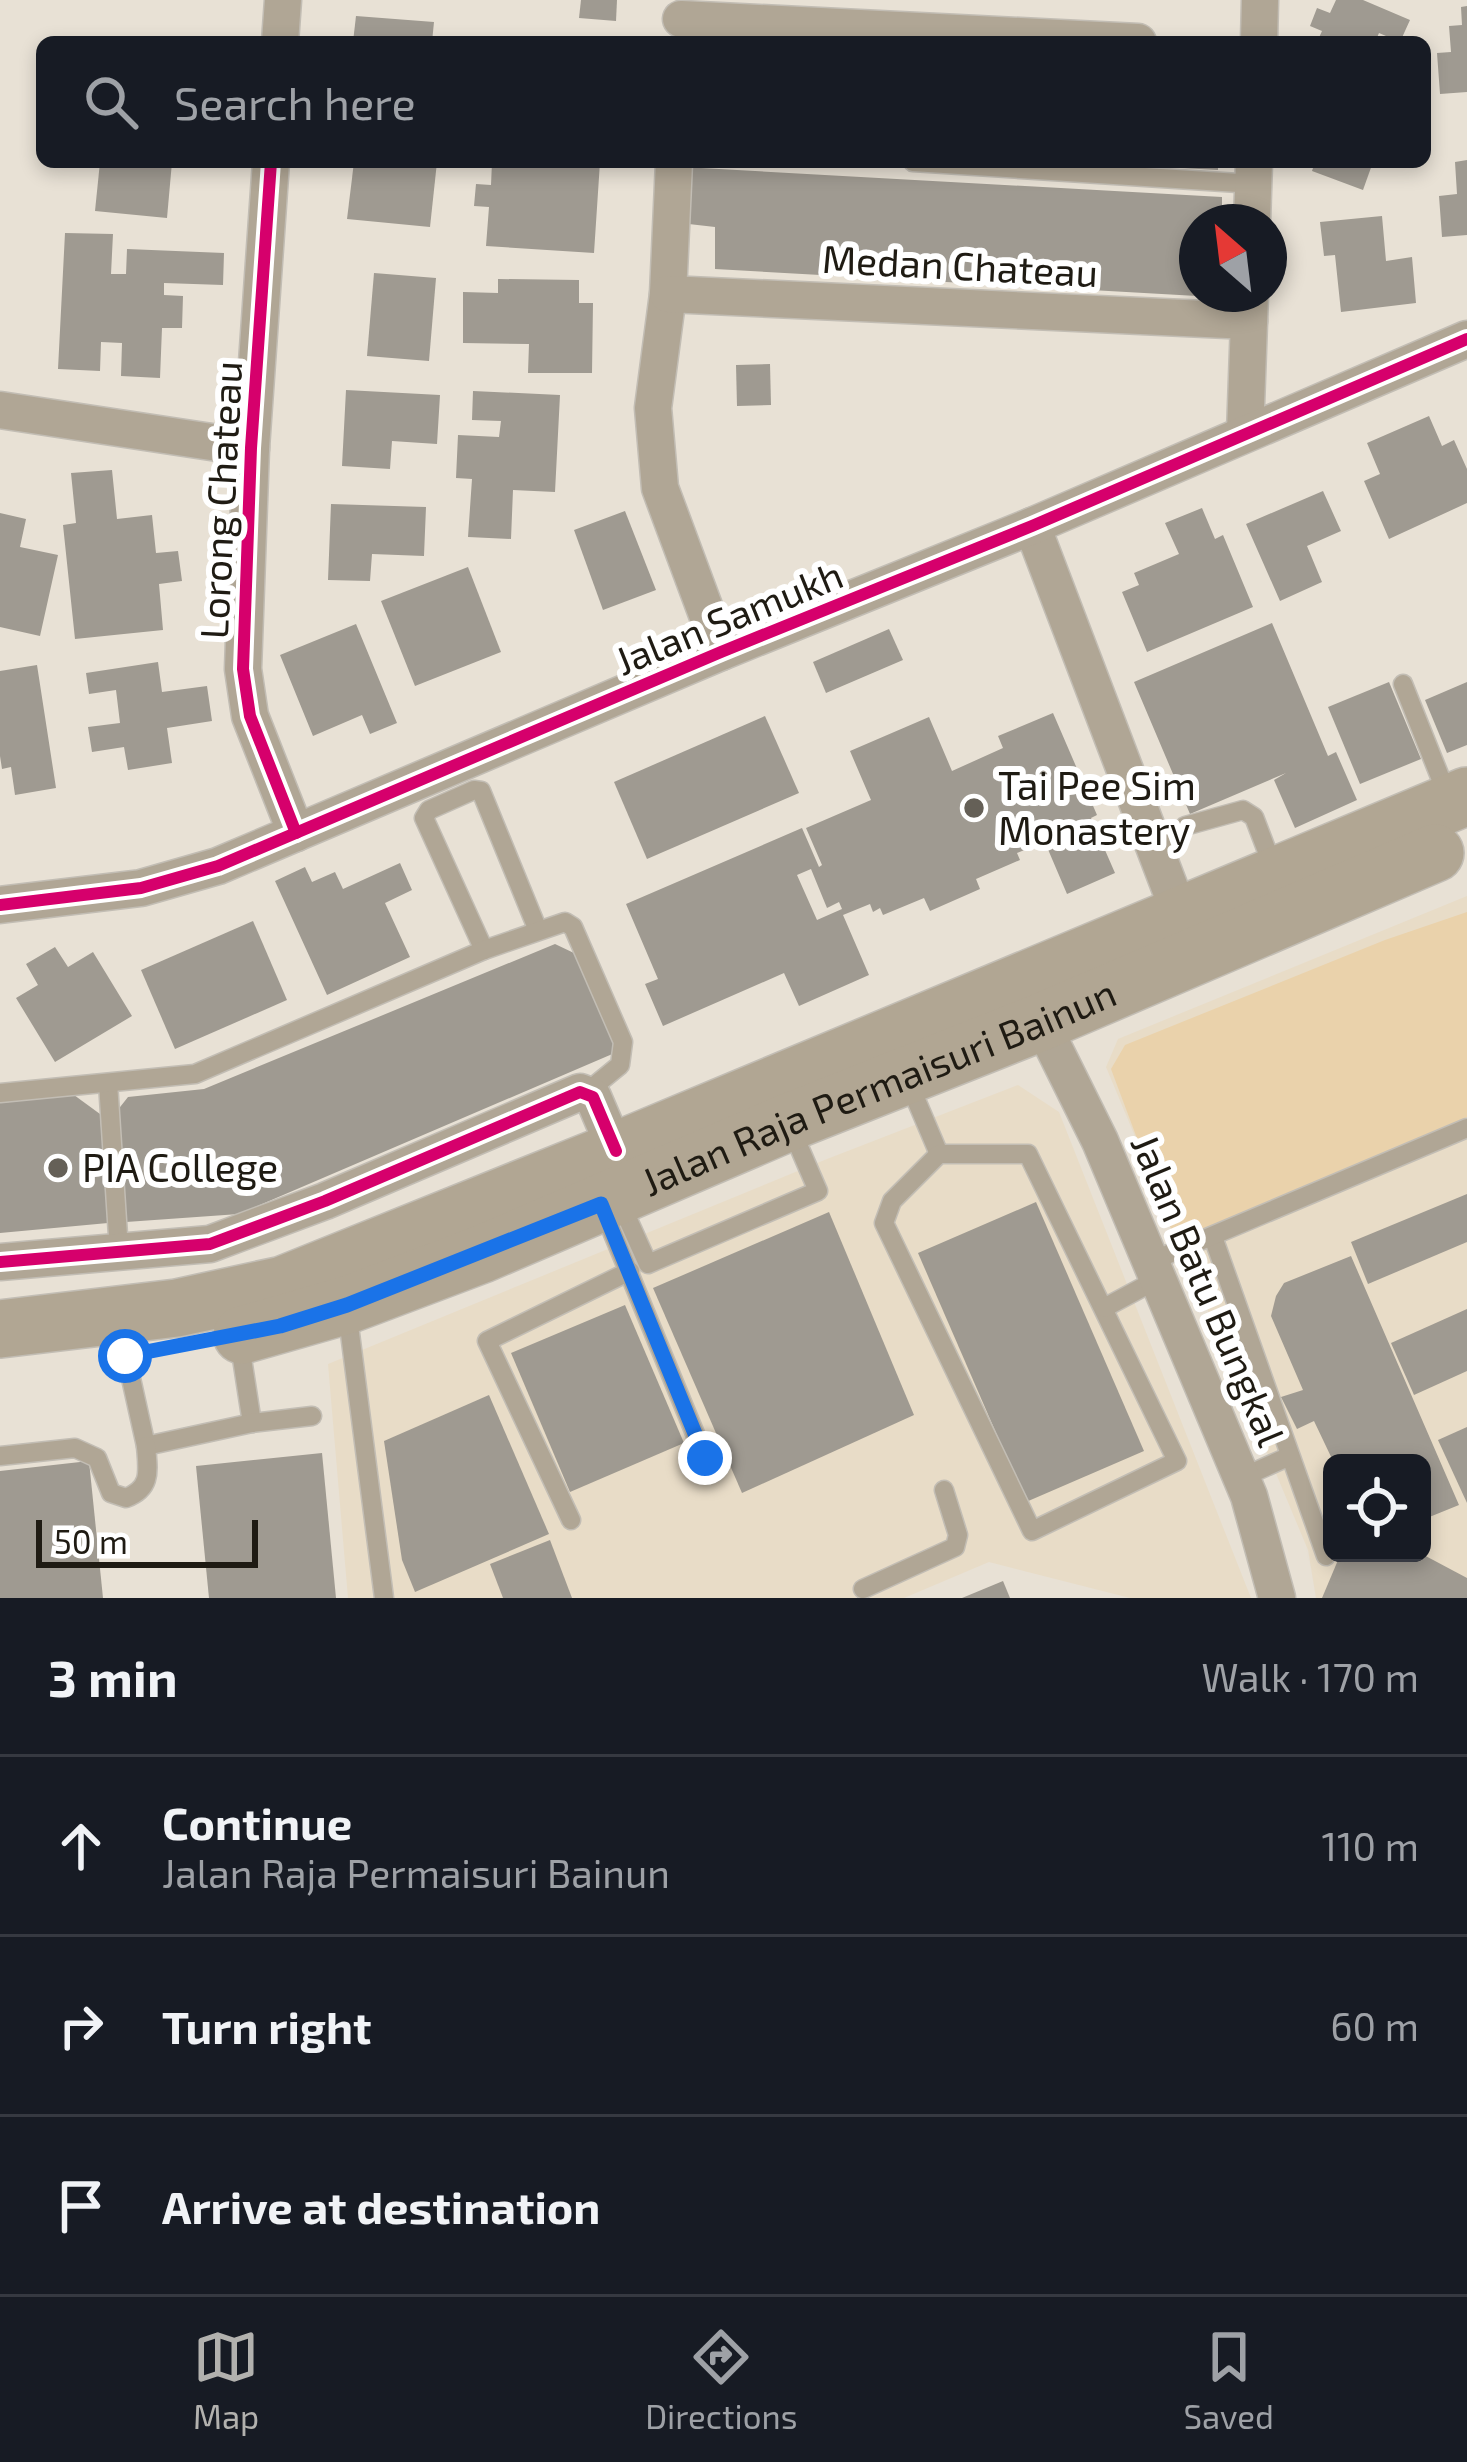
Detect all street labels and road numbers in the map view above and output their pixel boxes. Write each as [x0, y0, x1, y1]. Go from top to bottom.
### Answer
street label: Medan Chateau [821, 234, 1099, 295]
street label: Lorong Chateau [189, 360, 250, 640]
street label: Jalan Samukh [608, 550, 849, 684]
street label: Jalan Raja Permaisuri Bainun [634, 968, 1123, 1205]
street label: Jalan Batu Bungkal [1122, 1126, 1296, 1453]

